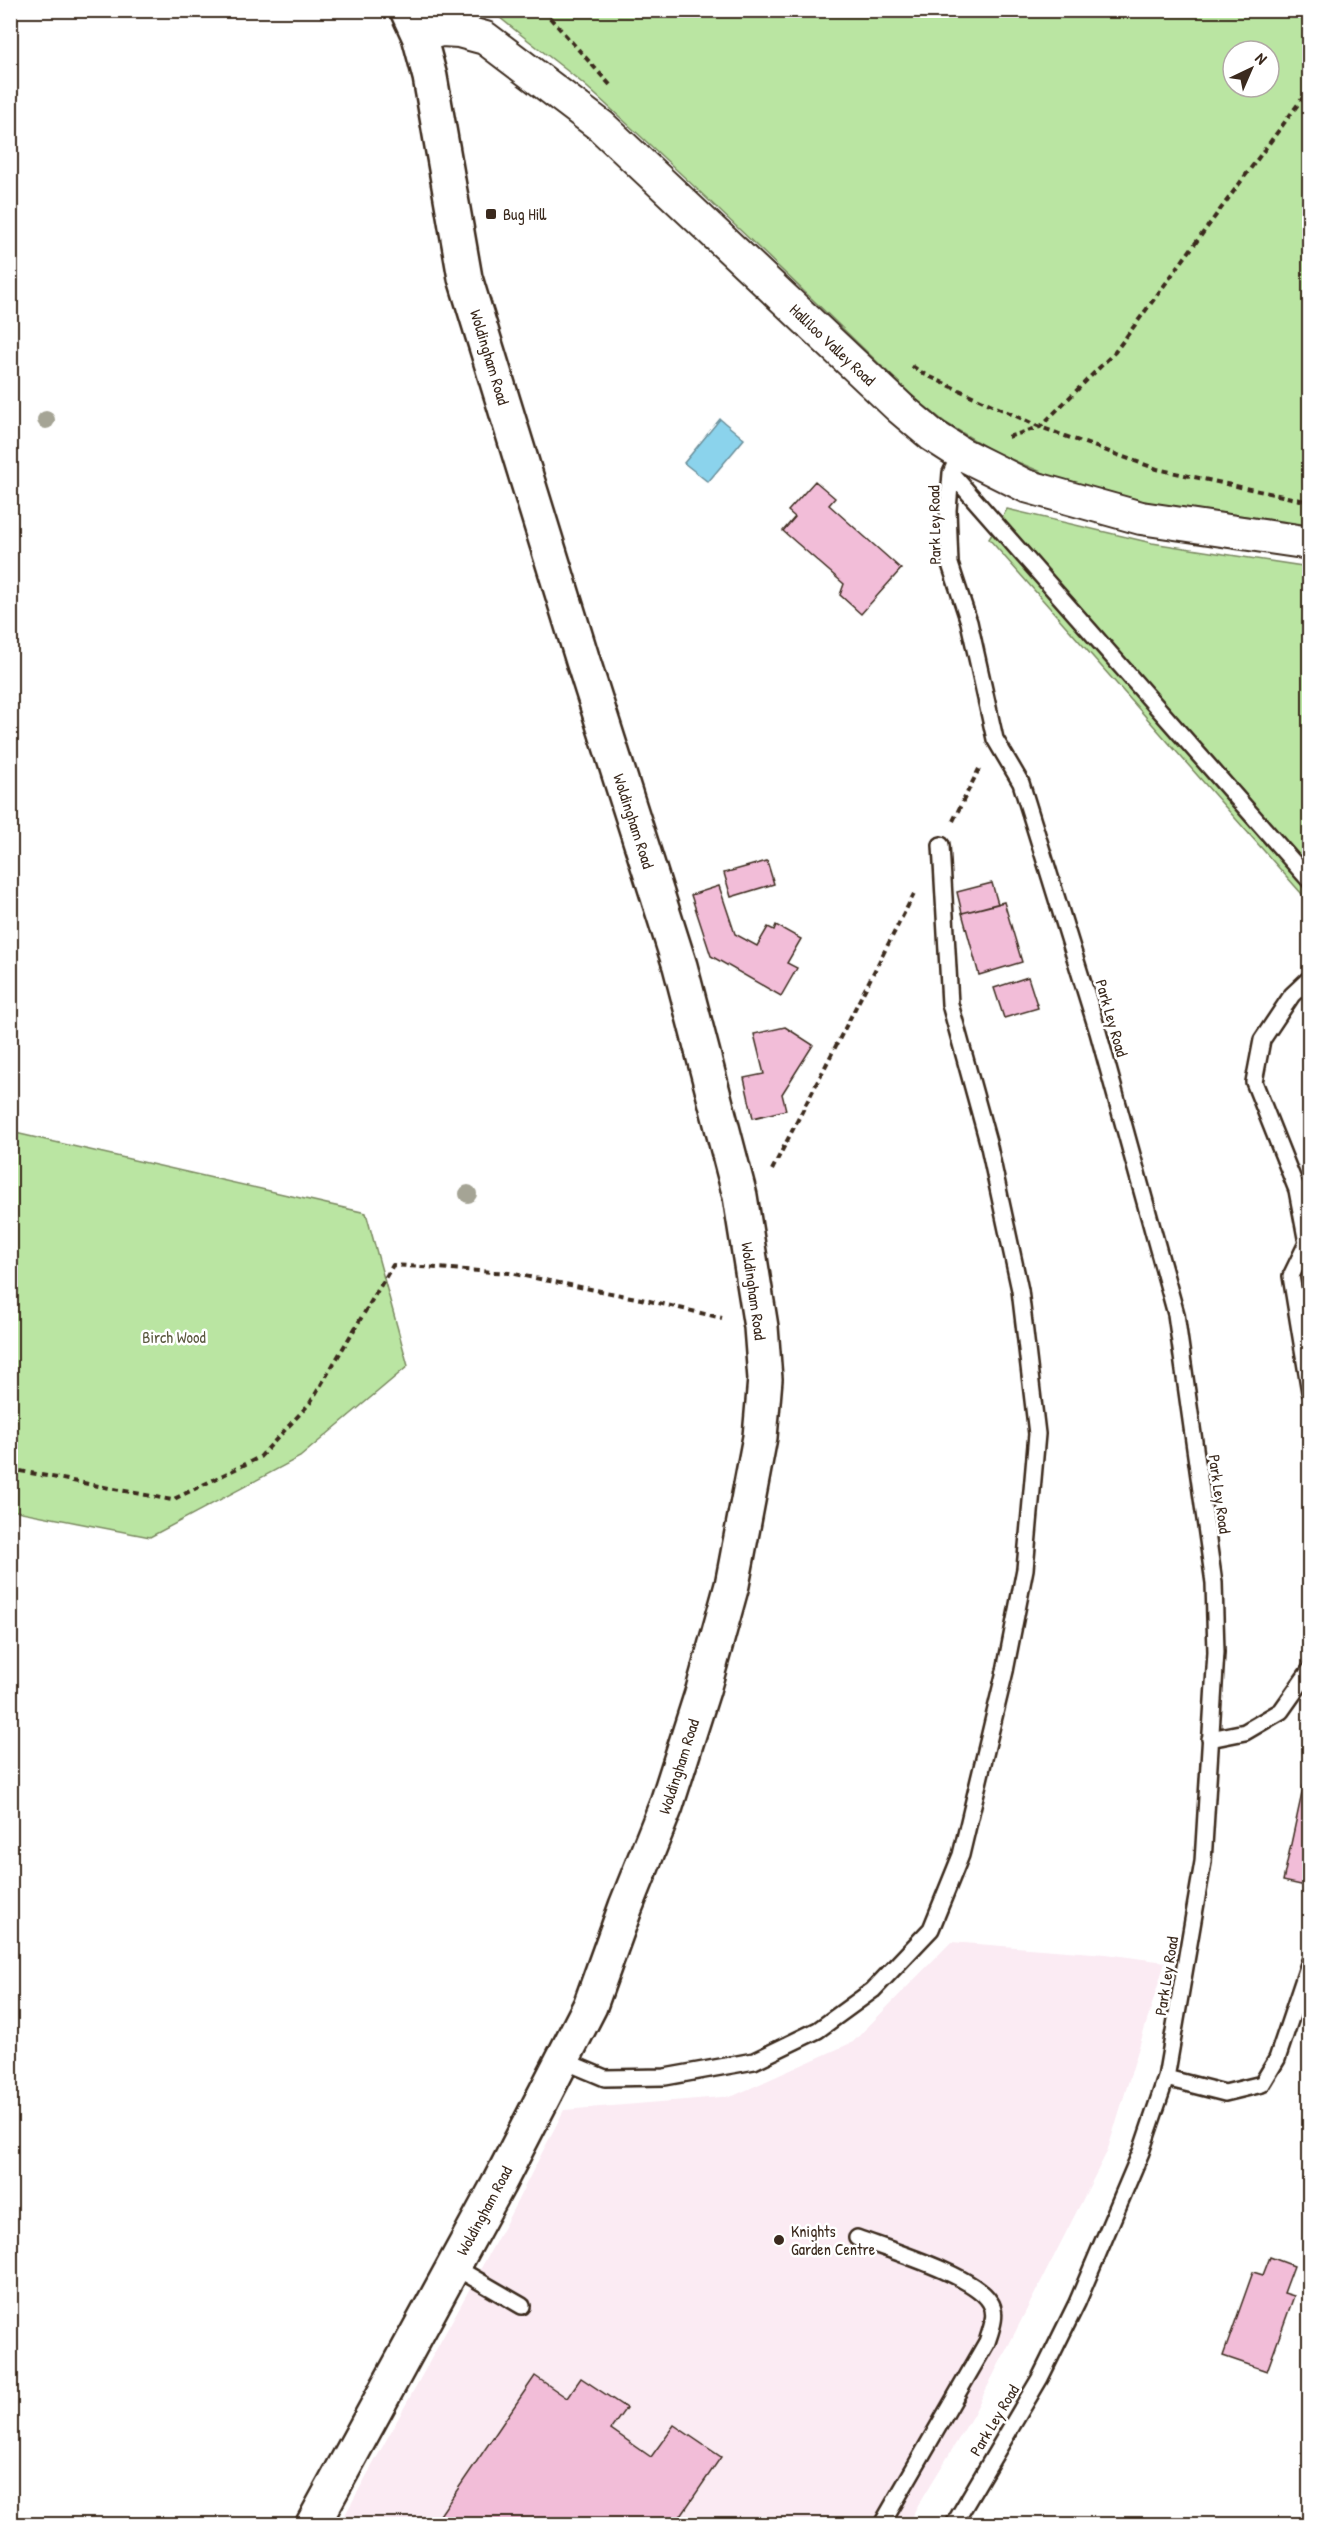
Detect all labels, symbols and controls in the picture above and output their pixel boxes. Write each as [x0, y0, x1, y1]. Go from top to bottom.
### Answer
north arrow [1221, 39, 1281, 99]
text: N [1251, 47, 1272, 69]
place label: Bug Hill [503, 203, 546, 225]
marker: Bug Hill [484, 207, 498, 221]
street label: Halliloo Valley Road [785, 299, 881, 391]
street label: Woldingham Road [465, 307, 515, 407]
street label: Park Ley Road [922, 485, 946, 565]
street label: Woldingham Road [608, 771, 660, 871]
street label: Park Ley Road [1090, 977, 1134, 1059]
street label: Woldingham Road [736, 1241, 772, 1341]
park label: Birch Wood [142, 1326, 206, 1348]
street label: Park Ley Road [1204, 1453, 1236, 1535]
street label: Woldingham Road [653, 1716, 704, 1817]
street label: Park Ley Road [1149, 1935, 1183, 2017]
street label: Woldingham Road [451, 2162, 517, 2259]
place label: Knights Garden Centre [791, 2220, 876, 2260]
marker: Knights Garden Centre [772, 2233, 786, 2247]
street label: Park Ley Road [964, 2380, 1024, 2460]

